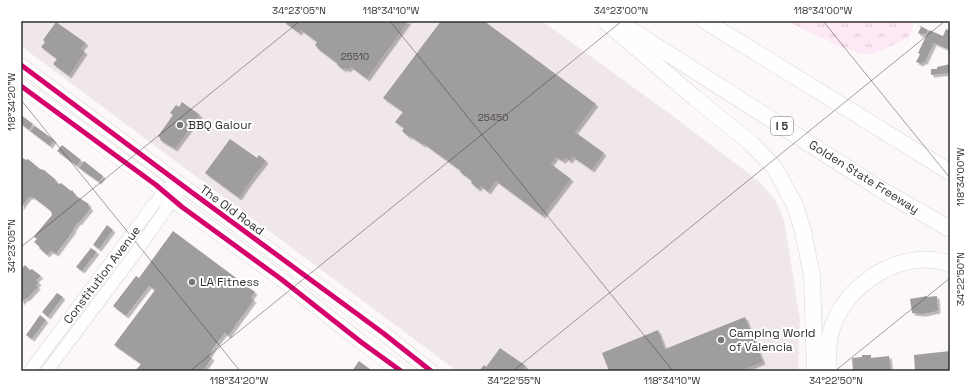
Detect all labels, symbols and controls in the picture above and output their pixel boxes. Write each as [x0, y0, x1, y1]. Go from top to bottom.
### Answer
text: 34°23'05"N [272, 4, 326, 17]
text: 118°34'10"W [363, 4, 419, 17]
text: 34°23'00"N [594, 4, 648, 17]
text: 118°34'00"W [794, 4, 853, 17]
house number: 25510 [341, 50, 369, 63]
text: 118°34'20"W [5, 73, 18, 131]
house number: 25450 [478, 111, 508, 124]
place label: BBQ Galour [188, 117, 252, 133]
road number: I 5 [771, 117, 793, 135]
marker: BBQ Galour [175, 120, 185, 130]
street label: Golden State Freeway [806, 137, 922, 217]
text: 118°34'00"W [954, 147, 967, 206]
street label: The Old Road [197, 181, 267, 239]
text: 34°23'05"N [5, 219, 18, 273]
street label: Constitution Avenue [60, 223, 144, 327]
text: 34°22'50"N [954, 252, 967, 306]
place label: LA Fitness [200, 274, 259, 290]
marker: LA Fitness [187, 277, 197, 287]
place label: Camping World of Valencia [729, 325, 816, 355]
marker: Camping World of Valencia [716, 335, 726, 345]
text: 118°34'20"W [210, 374, 268, 387]
text: 34°22'55"N [487, 374, 541, 387]
text: 118°34'10"W [644, 374, 700, 387]
text: 34°22'50"N [809, 374, 863, 387]

